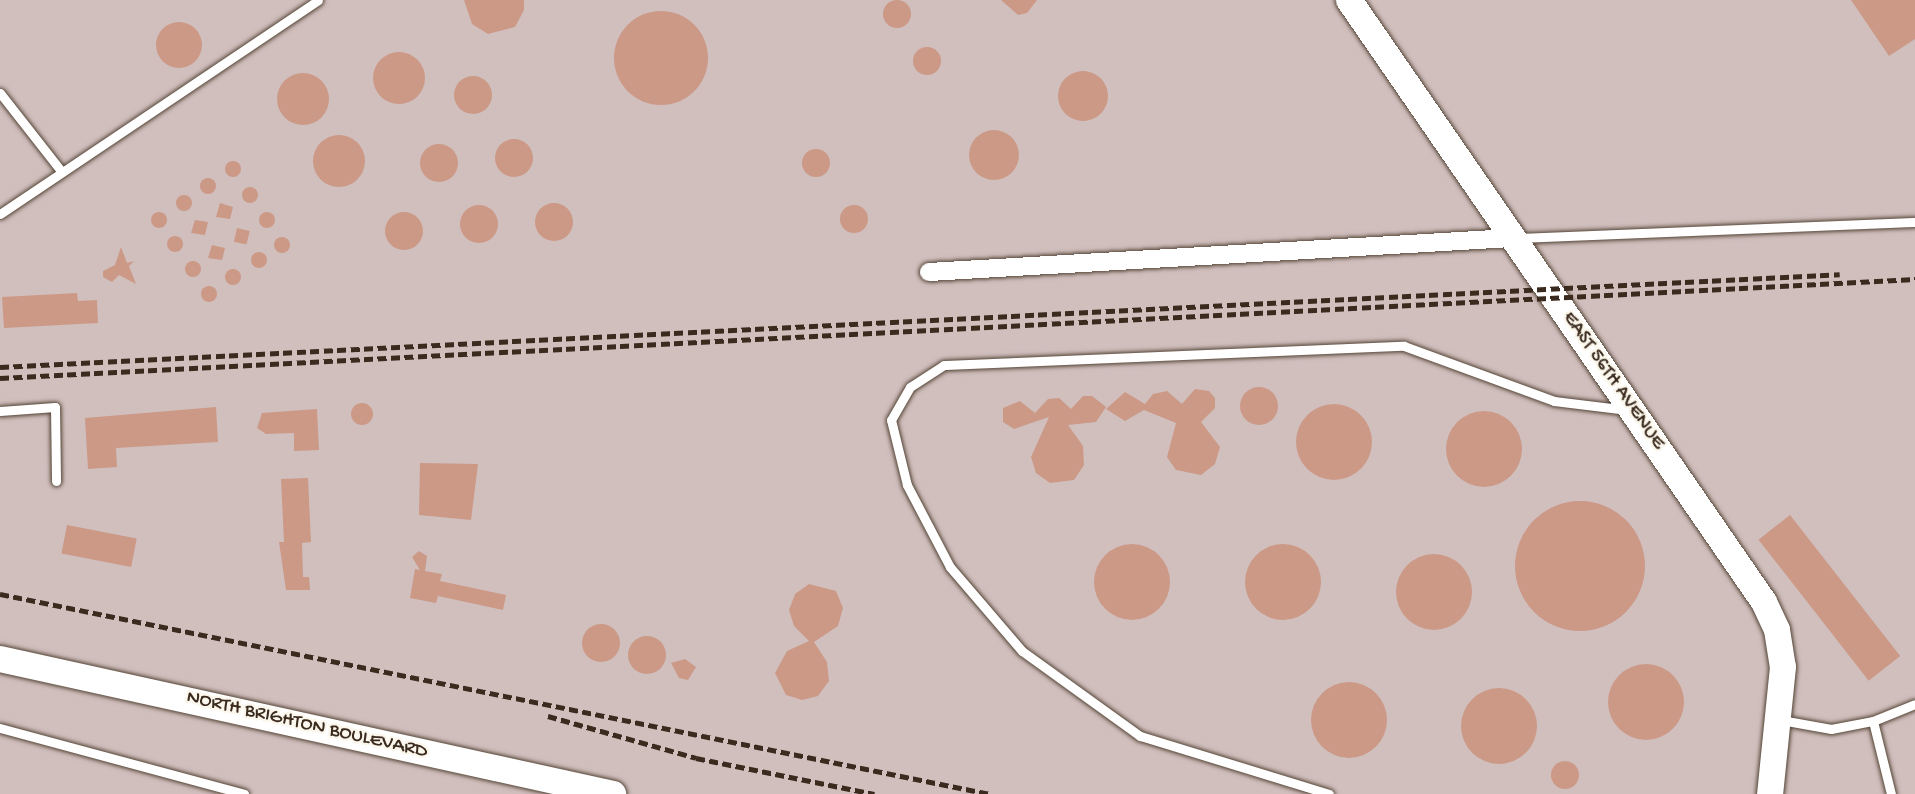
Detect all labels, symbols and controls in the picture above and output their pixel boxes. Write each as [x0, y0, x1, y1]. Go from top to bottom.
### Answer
street label: EAST 56TH AVENUE [1556, 307, 1670, 455]
street label: NORTH BRIGHTON BOULEVARD [184, 686, 430, 764]

